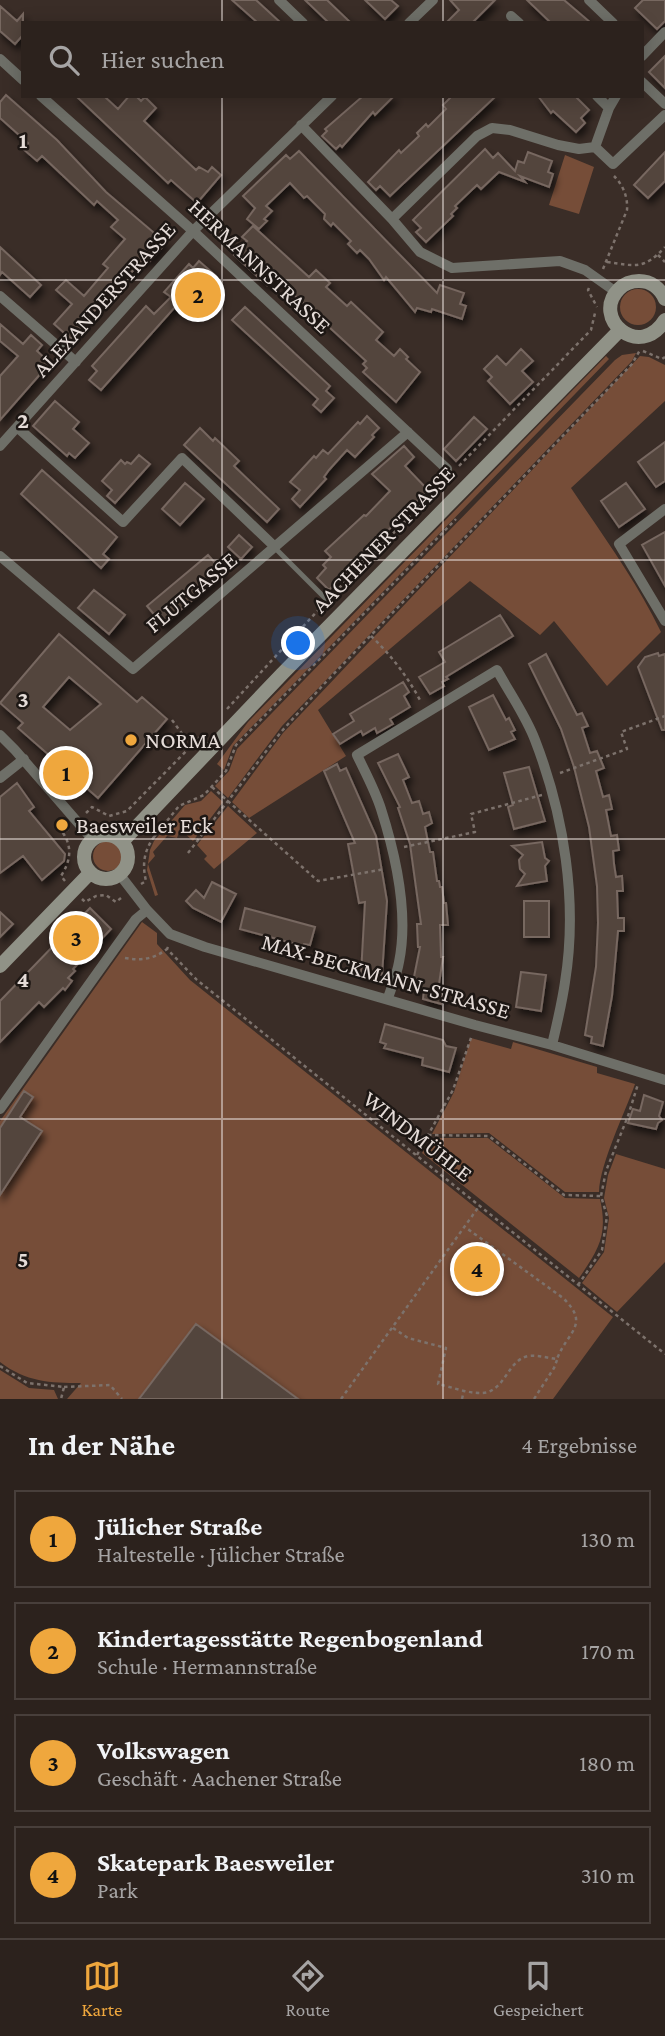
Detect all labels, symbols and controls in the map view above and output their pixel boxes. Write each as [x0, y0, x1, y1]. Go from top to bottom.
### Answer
search box [21, 21, 644, 98]
icon: search [45, 41, 83, 79]
text: Hier suchen [101, 45, 224, 74]
text: 1 [19, 127, 28, 153]
street label: HERMANNSTRASSE [183, 193, 337, 339]
street label: ALEXANDERSTRASSE [27, 216, 181, 382]
pin: 2 [175, 269, 221, 321]
text: 2 [17, 407, 29, 433]
street label: AACHENER STRASSE [306, 460, 460, 618]
street label: FLUTGASSE [140, 546, 242, 638]
your location [281, 626, 315, 660]
text: 3 [17, 686, 29, 712]
place label: NORMA [145, 727, 221, 753]
marker: NORMA [123, 732, 139, 748]
pin: 1 [43, 747, 89, 799]
place label: Baesweiler Eck [76, 812, 213, 838]
marker: Baesweiler Eck [54, 817, 70, 833]
pin: 3 [53, 912, 99, 964]
street label: MAX-BECKMANN-STRASSE [259, 928, 513, 1024]
text: 4 [17, 966, 29, 992]
street label: WINDMÜHLE [358, 1085, 478, 1187]
pin: 4 [454, 1243, 500, 1295]
text: 5 [17, 1246, 29, 1272]
text: In der Nähe [28, 1428, 175, 1461]
text: 4 Ergebnisse [521, 1432, 637, 1458]
text: Jülicher Straße [97, 1512, 262, 1541]
text: 1 [49, 1526, 57, 1552]
text: 130 m [581, 1526, 635, 1552]
text: Haltestelle · Jülicher Straße [97, 1541, 345, 1567]
text: Kindertagesstätte Regenbogenland [97, 1624, 483, 1653]
text: 2 [47, 1638, 59, 1664]
text: 170 m [581, 1638, 635, 1664]
text: Schule · Hermannstraße [97, 1653, 317, 1679]
text: Volkswagen [97, 1736, 230, 1765]
text: 3 [47, 1750, 59, 1776]
text: 180 m [579, 1750, 635, 1776]
text: Geschäft · Aachener Straße [97, 1765, 342, 1791]
text: Skatepark Baesweiler [97, 1848, 334, 1877]
text: 4 [47, 1862, 59, 1888]
text: 310 m [581, 1862, 635, 1888]
text: Park [97, 1877, 138, 1903]
tab: Karte [82, 1957, 122, 2020]
tab: Route [285, 1957, 330, 2020]
tab: Gespeichert [493, 1957, 583, 2020]

